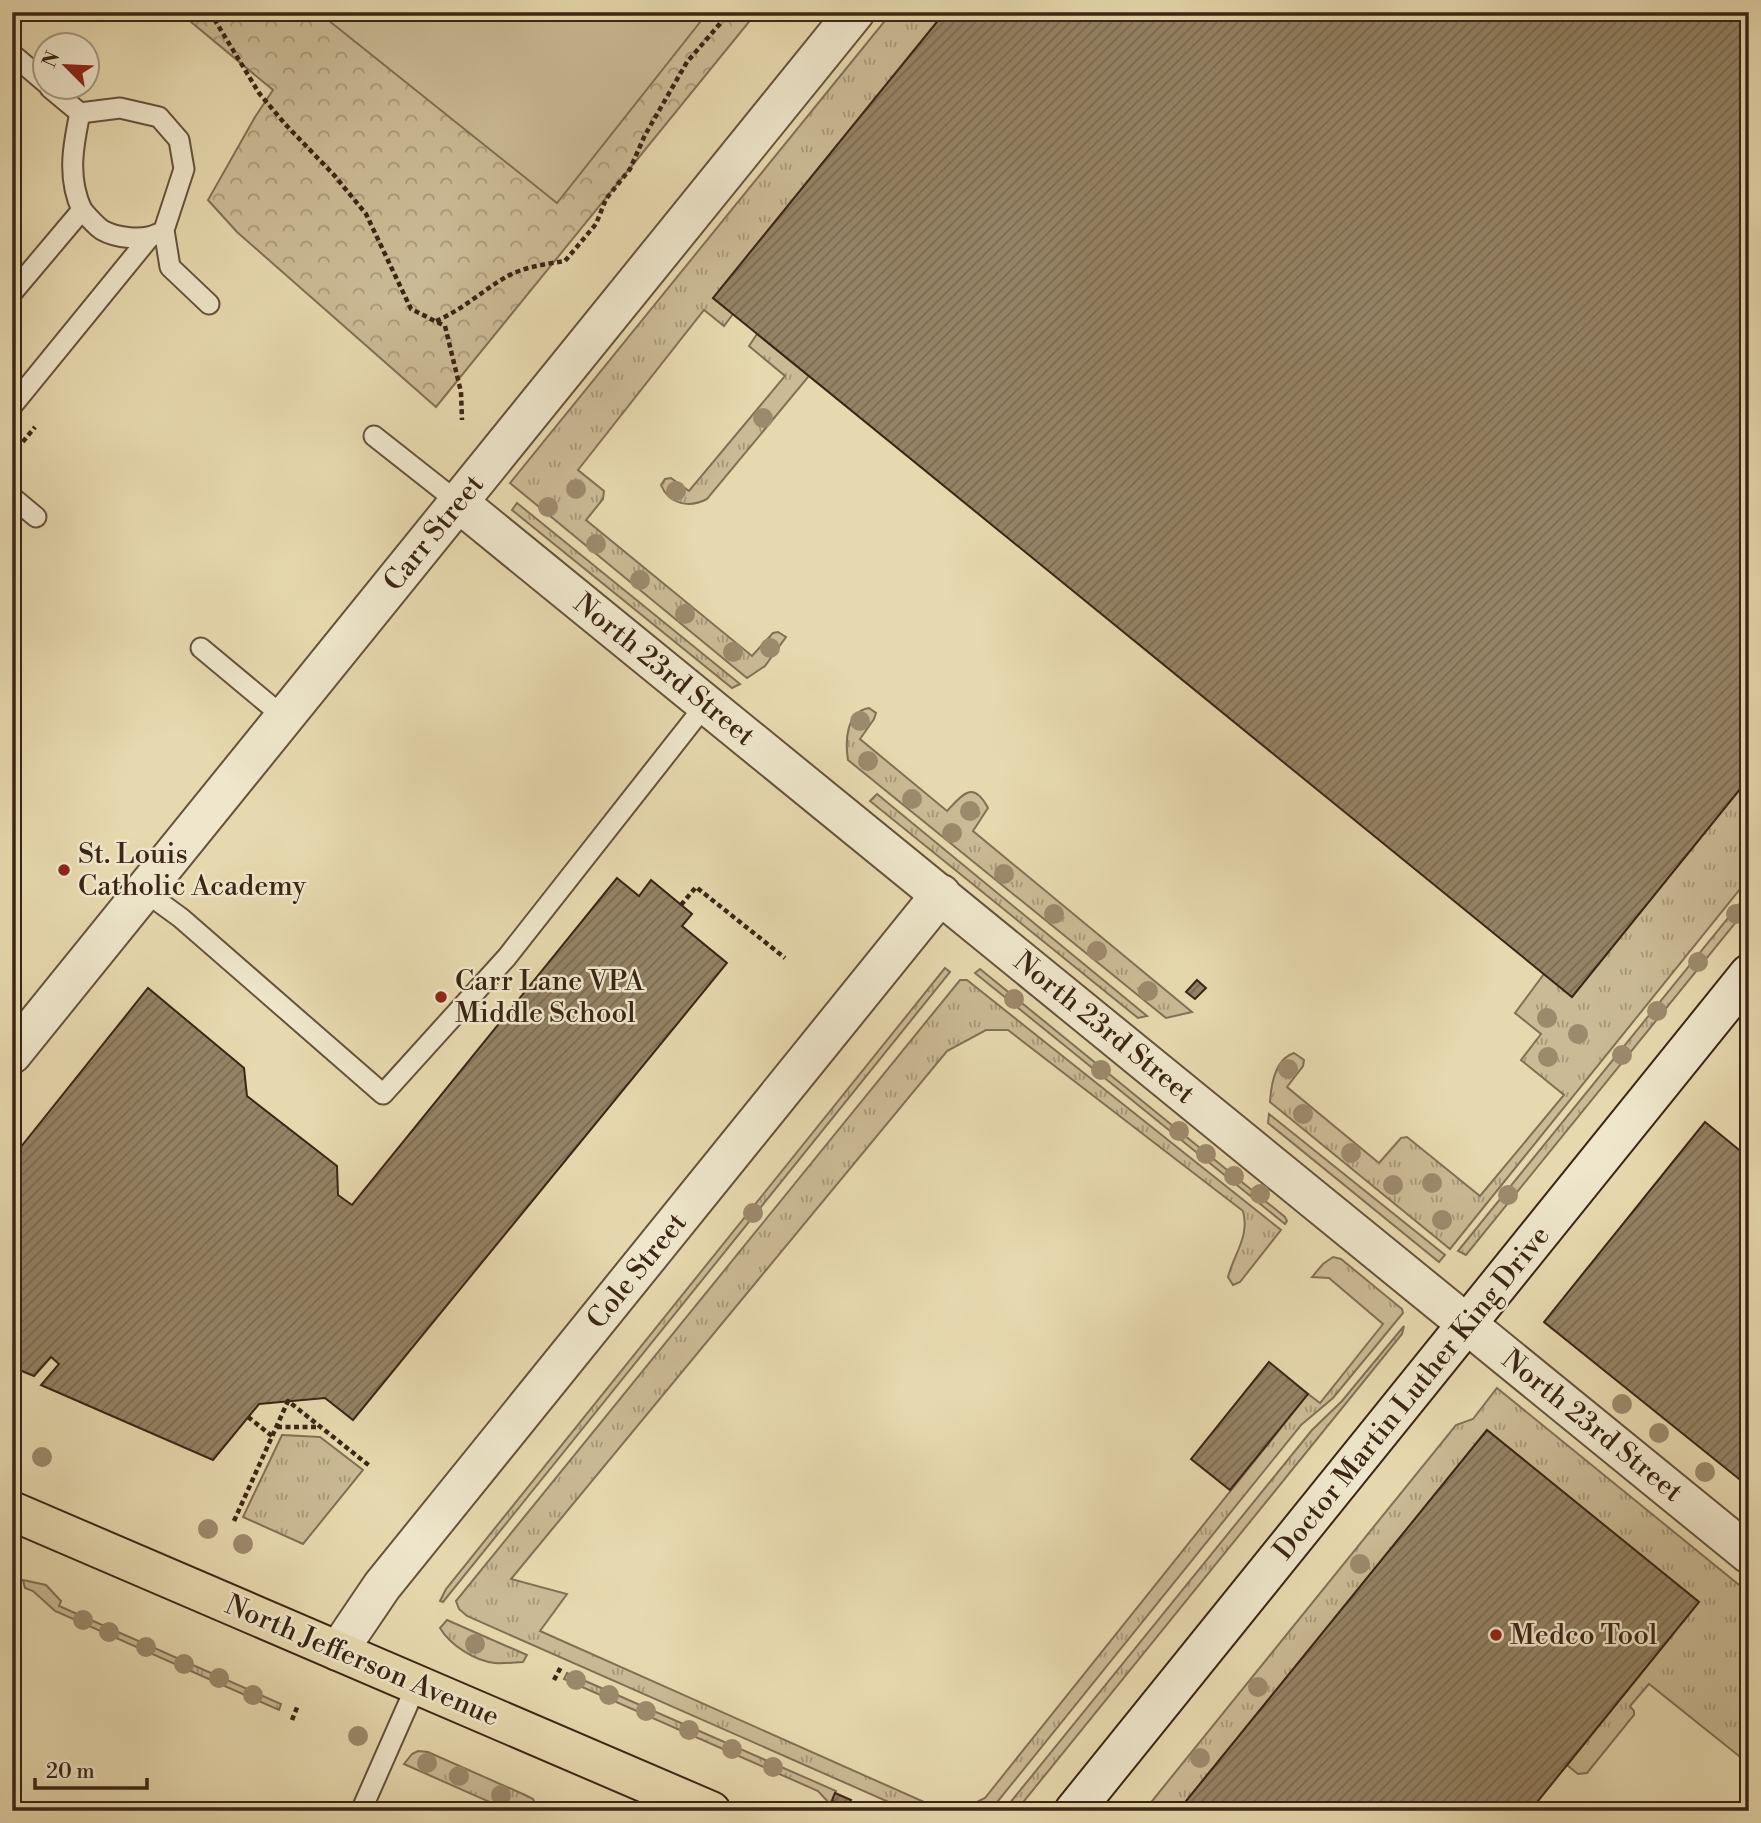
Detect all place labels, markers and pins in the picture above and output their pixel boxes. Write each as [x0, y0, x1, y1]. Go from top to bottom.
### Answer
place label: St. Louis Catholic Academy [78, 837, 307, 904]
marker: St. Louis Catholic Academy [56, 862, 72, 878]
place label: Carr Lane VPA Middle School [455, 964, 645, 1031]
marker: Carr Lane VPA Middle School [433, 989, 449, 1005]
place label: Medco Tool [1510, 1618, 1657, 1653]
marker: Medco Tool [1488, 1627, 1504, 1643]

